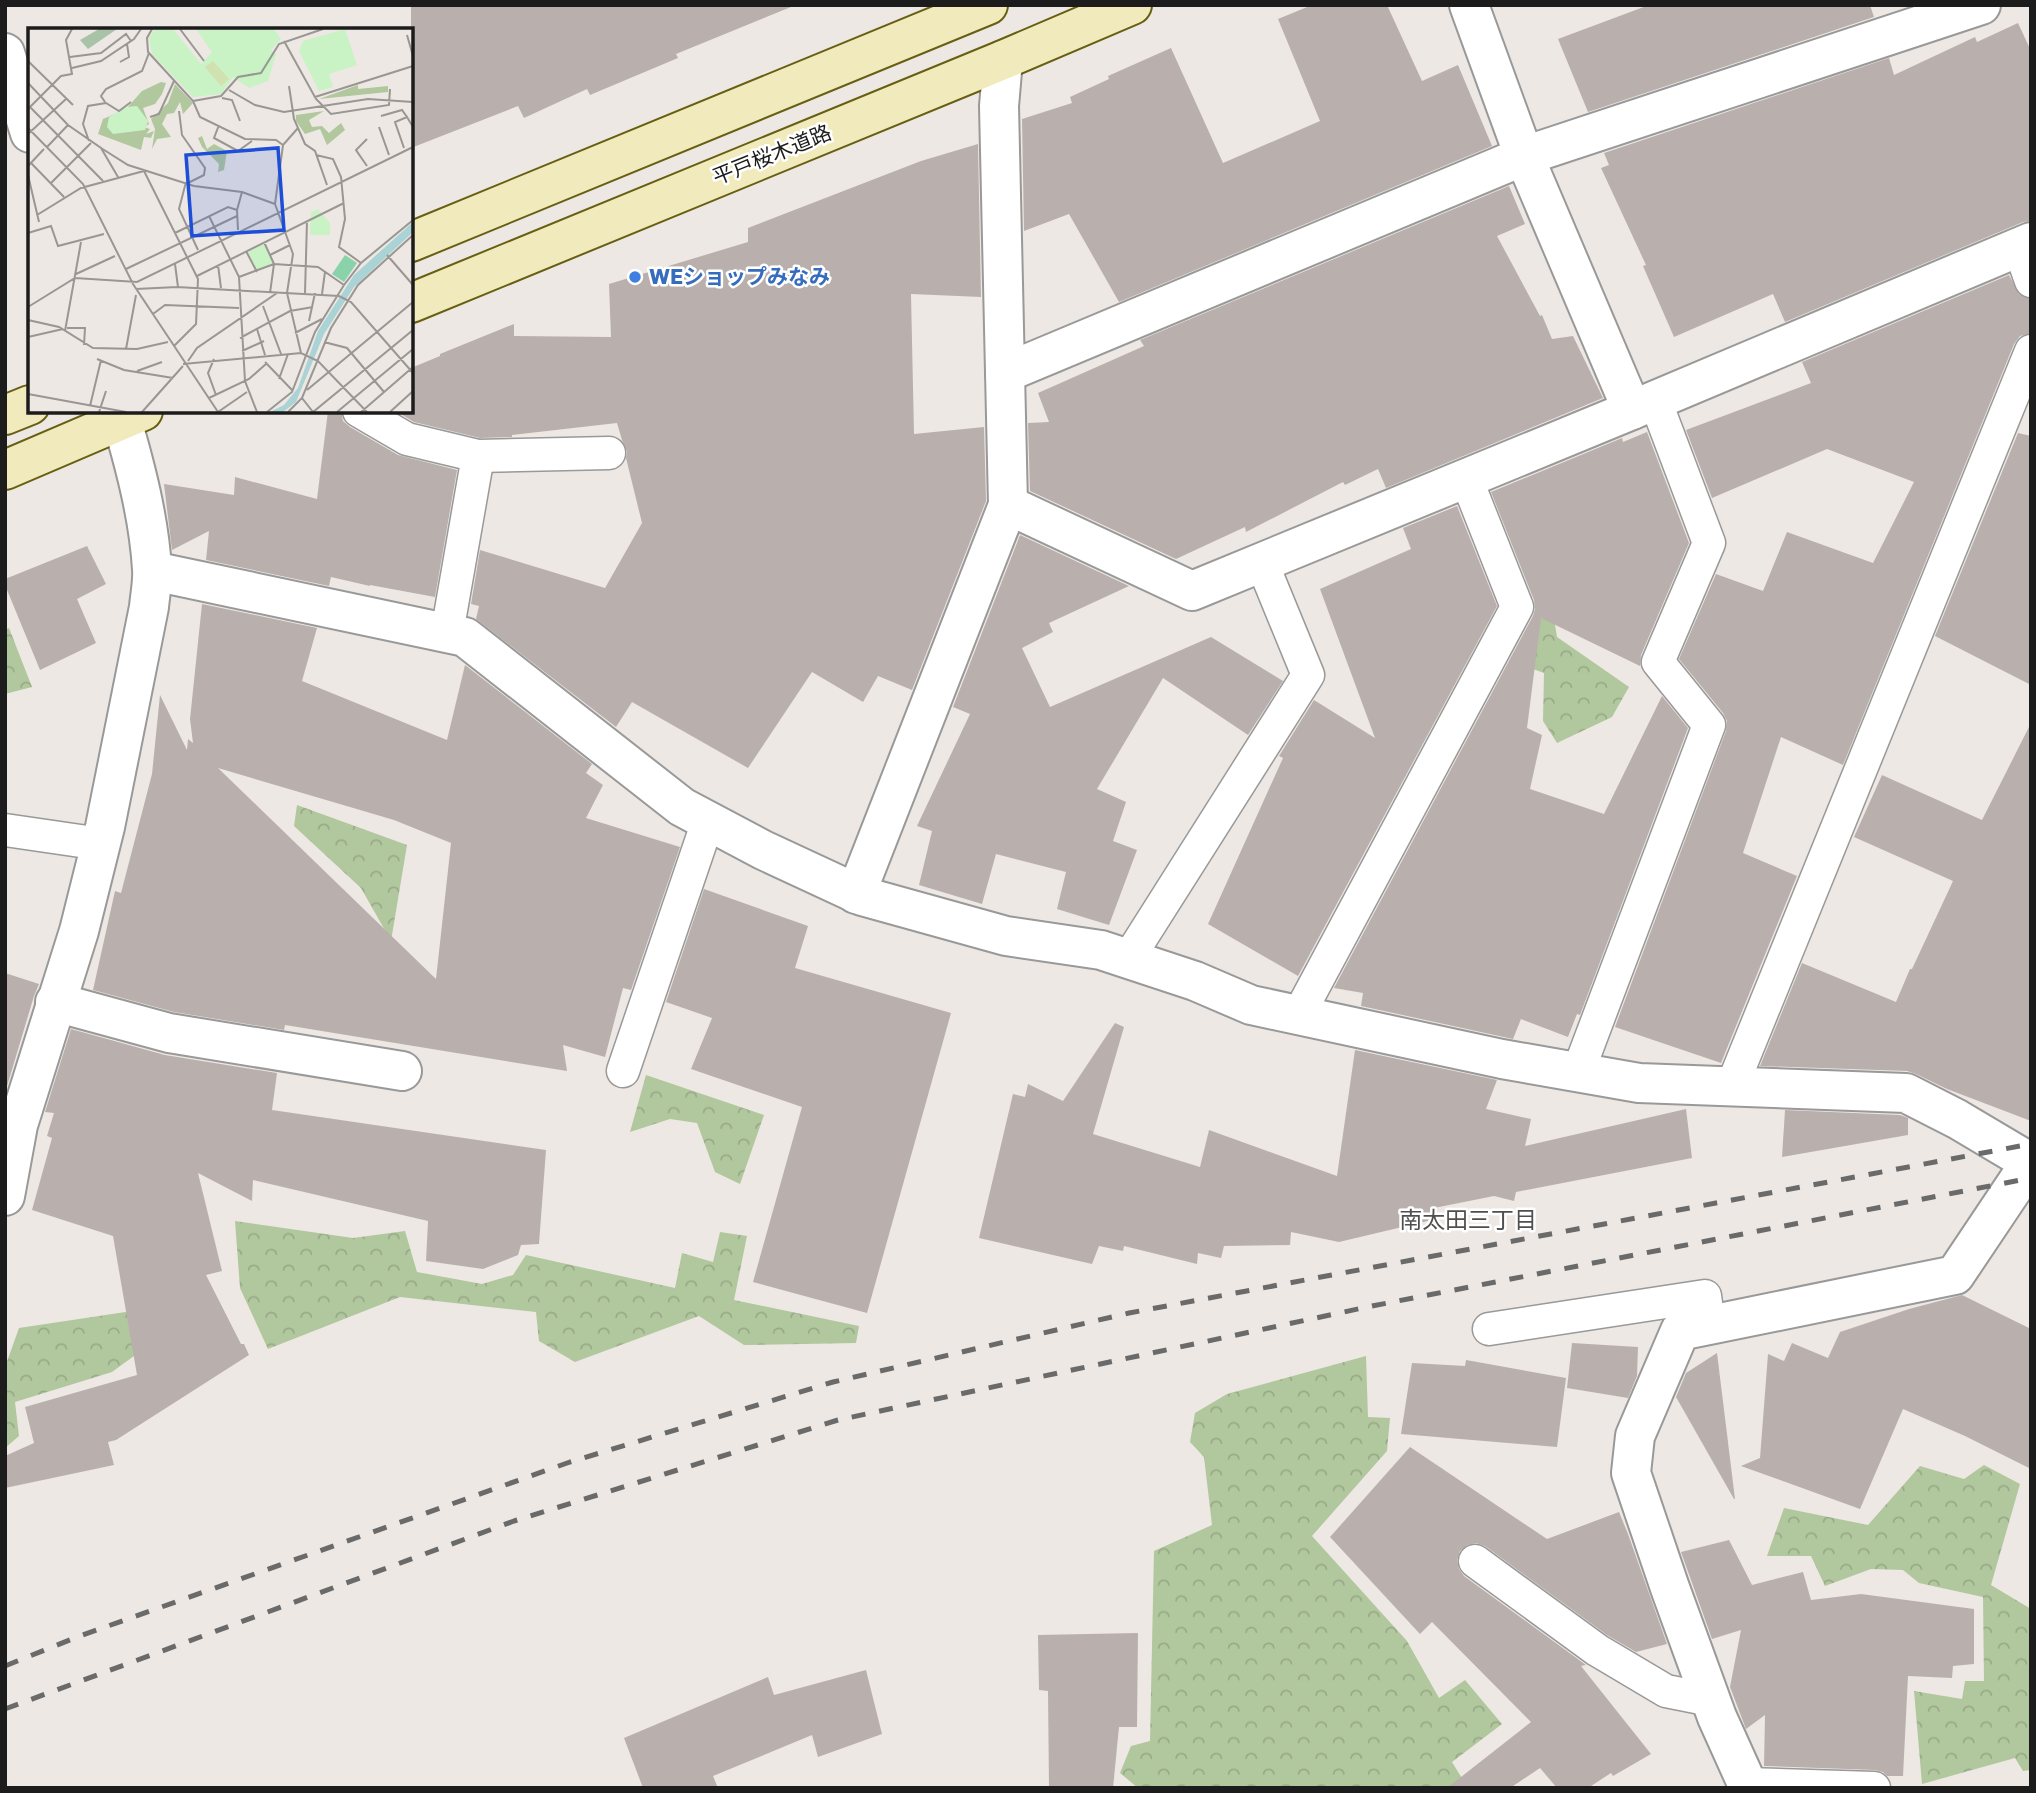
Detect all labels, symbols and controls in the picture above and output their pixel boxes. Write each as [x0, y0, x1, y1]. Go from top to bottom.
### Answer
inset map [28, 28, 413, 413]
street label: 平戸桜木道路 [708, 118, 835, 190]
place label: WEショップみなみ [649, 263, 830, 289]
marker: WEショップみなみ [627, 269, 643, 285]
district label: 南太田三丁目 [1399, 1205, 1537, 1233]

